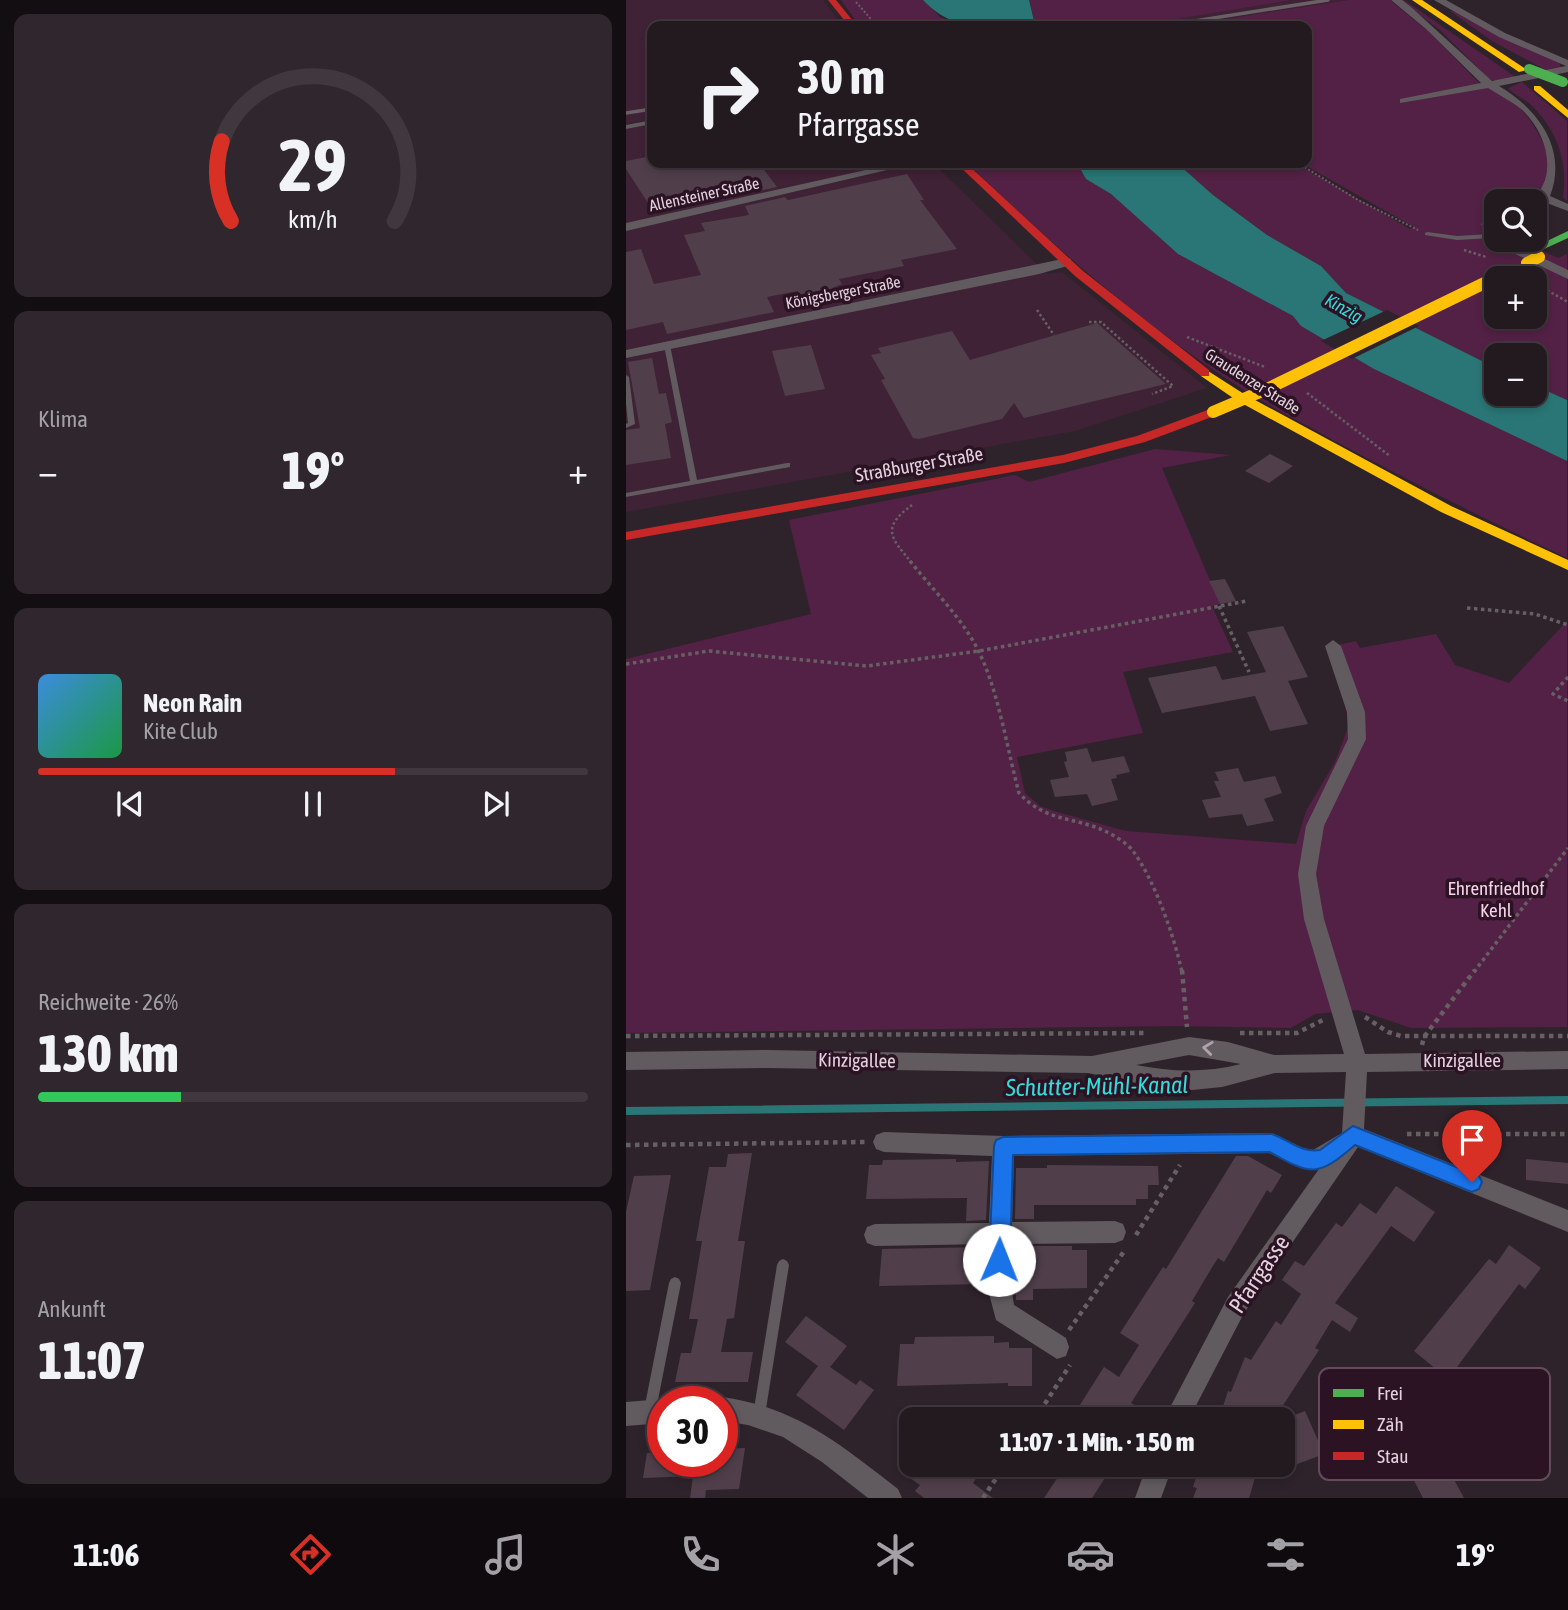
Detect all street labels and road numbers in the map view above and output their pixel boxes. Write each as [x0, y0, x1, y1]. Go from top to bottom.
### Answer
street label: Allensteiner Straße [647, 174, 761, 214]
street label: Königsberger Straße [784, 272, 902, 313]
street label: Graudenzer Straße [1202, 345, 1304, 417]
street label: Straßburger Straße [853, 442, 985, 486]
street label: Kinzigallee [818, 1048, 896, 1072]
street label: Kinzigallee [1423, 1049, 1501, 1071]
street label: Pfarrgasse [1224, 1230, 1294, 1318]

